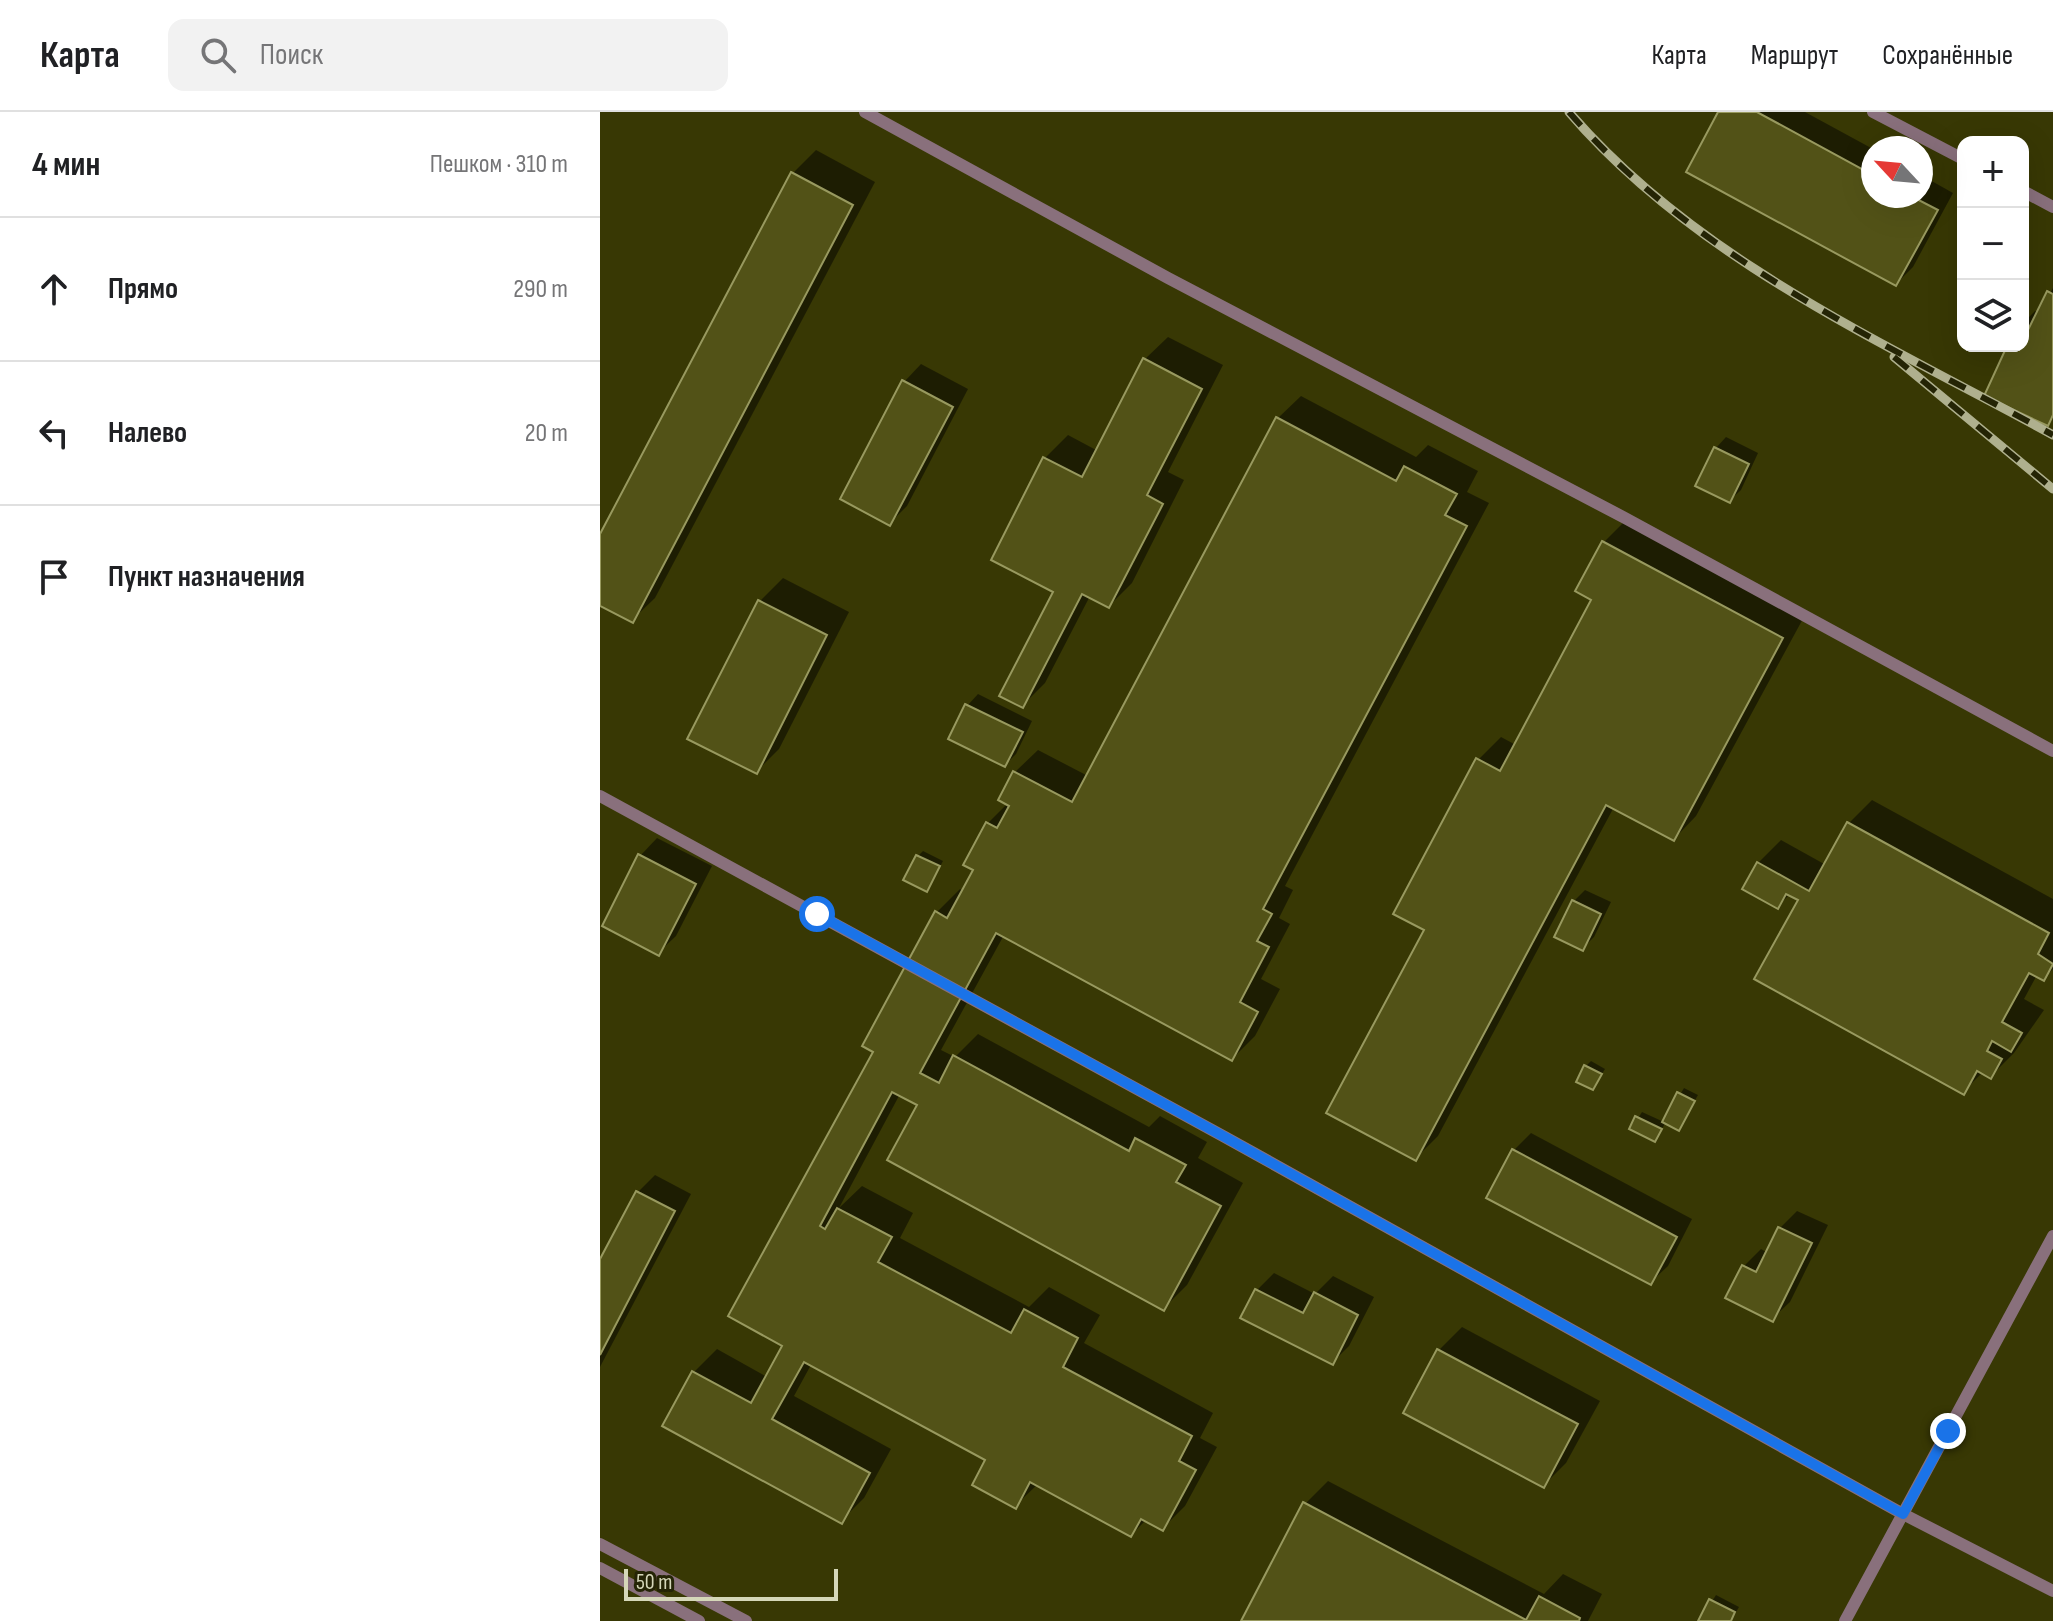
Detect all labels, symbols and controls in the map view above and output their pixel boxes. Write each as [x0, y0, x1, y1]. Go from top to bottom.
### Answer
search box [168, 19, 728, 91]
text: Карта [40, 33, 120, 78]
icon: search [196, 33, 240, 77]
text: Поиск [260, 37, 323, 73]
text: Карта [1652, 39, 1707, 72]
text: Маршрут [1751, 39, 1838, 72]
text: Сохранённые [1882, 39, 2013, 72]
north arrow [1861, 136, 1933, 208]
map controls [1957, 136, 2029, 352]
button: + [1957, 136, 2029, 208]
text: 4 мин [32, 144, 100, 185]
text: Пешком · 310 m [430, 149, 568, 180]
button: − [1957, 208, 2029, 280]
icon: ahead [32, 267, 76, 311]
text: Прямо [108, 271, 178, 307]
text: 290 m [513, 274, 568, 305]
button: layers [1957, 280, 2029, 352]
icon: left [32, 411, 76, 455]
text: Налево [108, 415, 187, 451]
text: 20 m [525, 418, 568, 449]
icon: arrive [32, 555, 76, 599]
text: Пункт назначения [108, 559, 305, 595]
route start [799, 896, 835, 932]
route end [1930, 1413, 1966, 1449]
scale bar [624, 1565, 838, 1601]
text: 50 m [636, 1569, 672, 1596]

